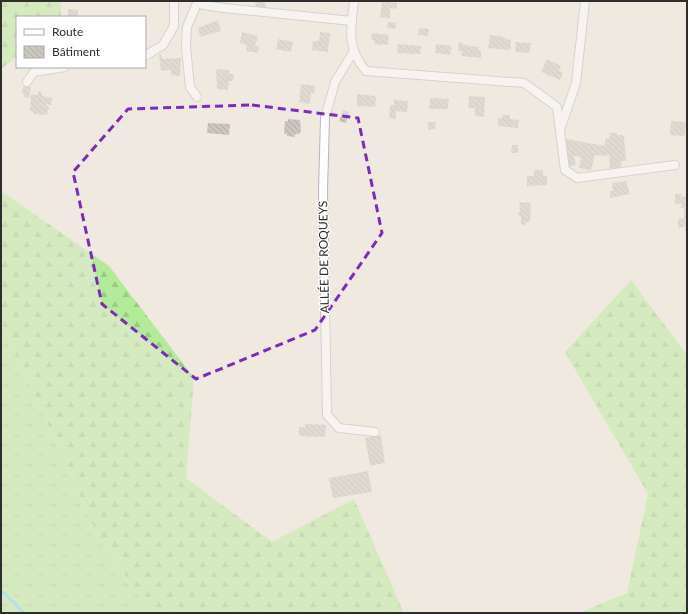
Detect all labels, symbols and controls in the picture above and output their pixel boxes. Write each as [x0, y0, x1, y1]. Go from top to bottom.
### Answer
legend [16, 16, 146, 68]
text: Route [52, 24, 83, 39]
text: Bâtiment [52, 44, 101, 59]
street label: ALLÉE DE ROQUEYS [315, 201, 332, 313]

